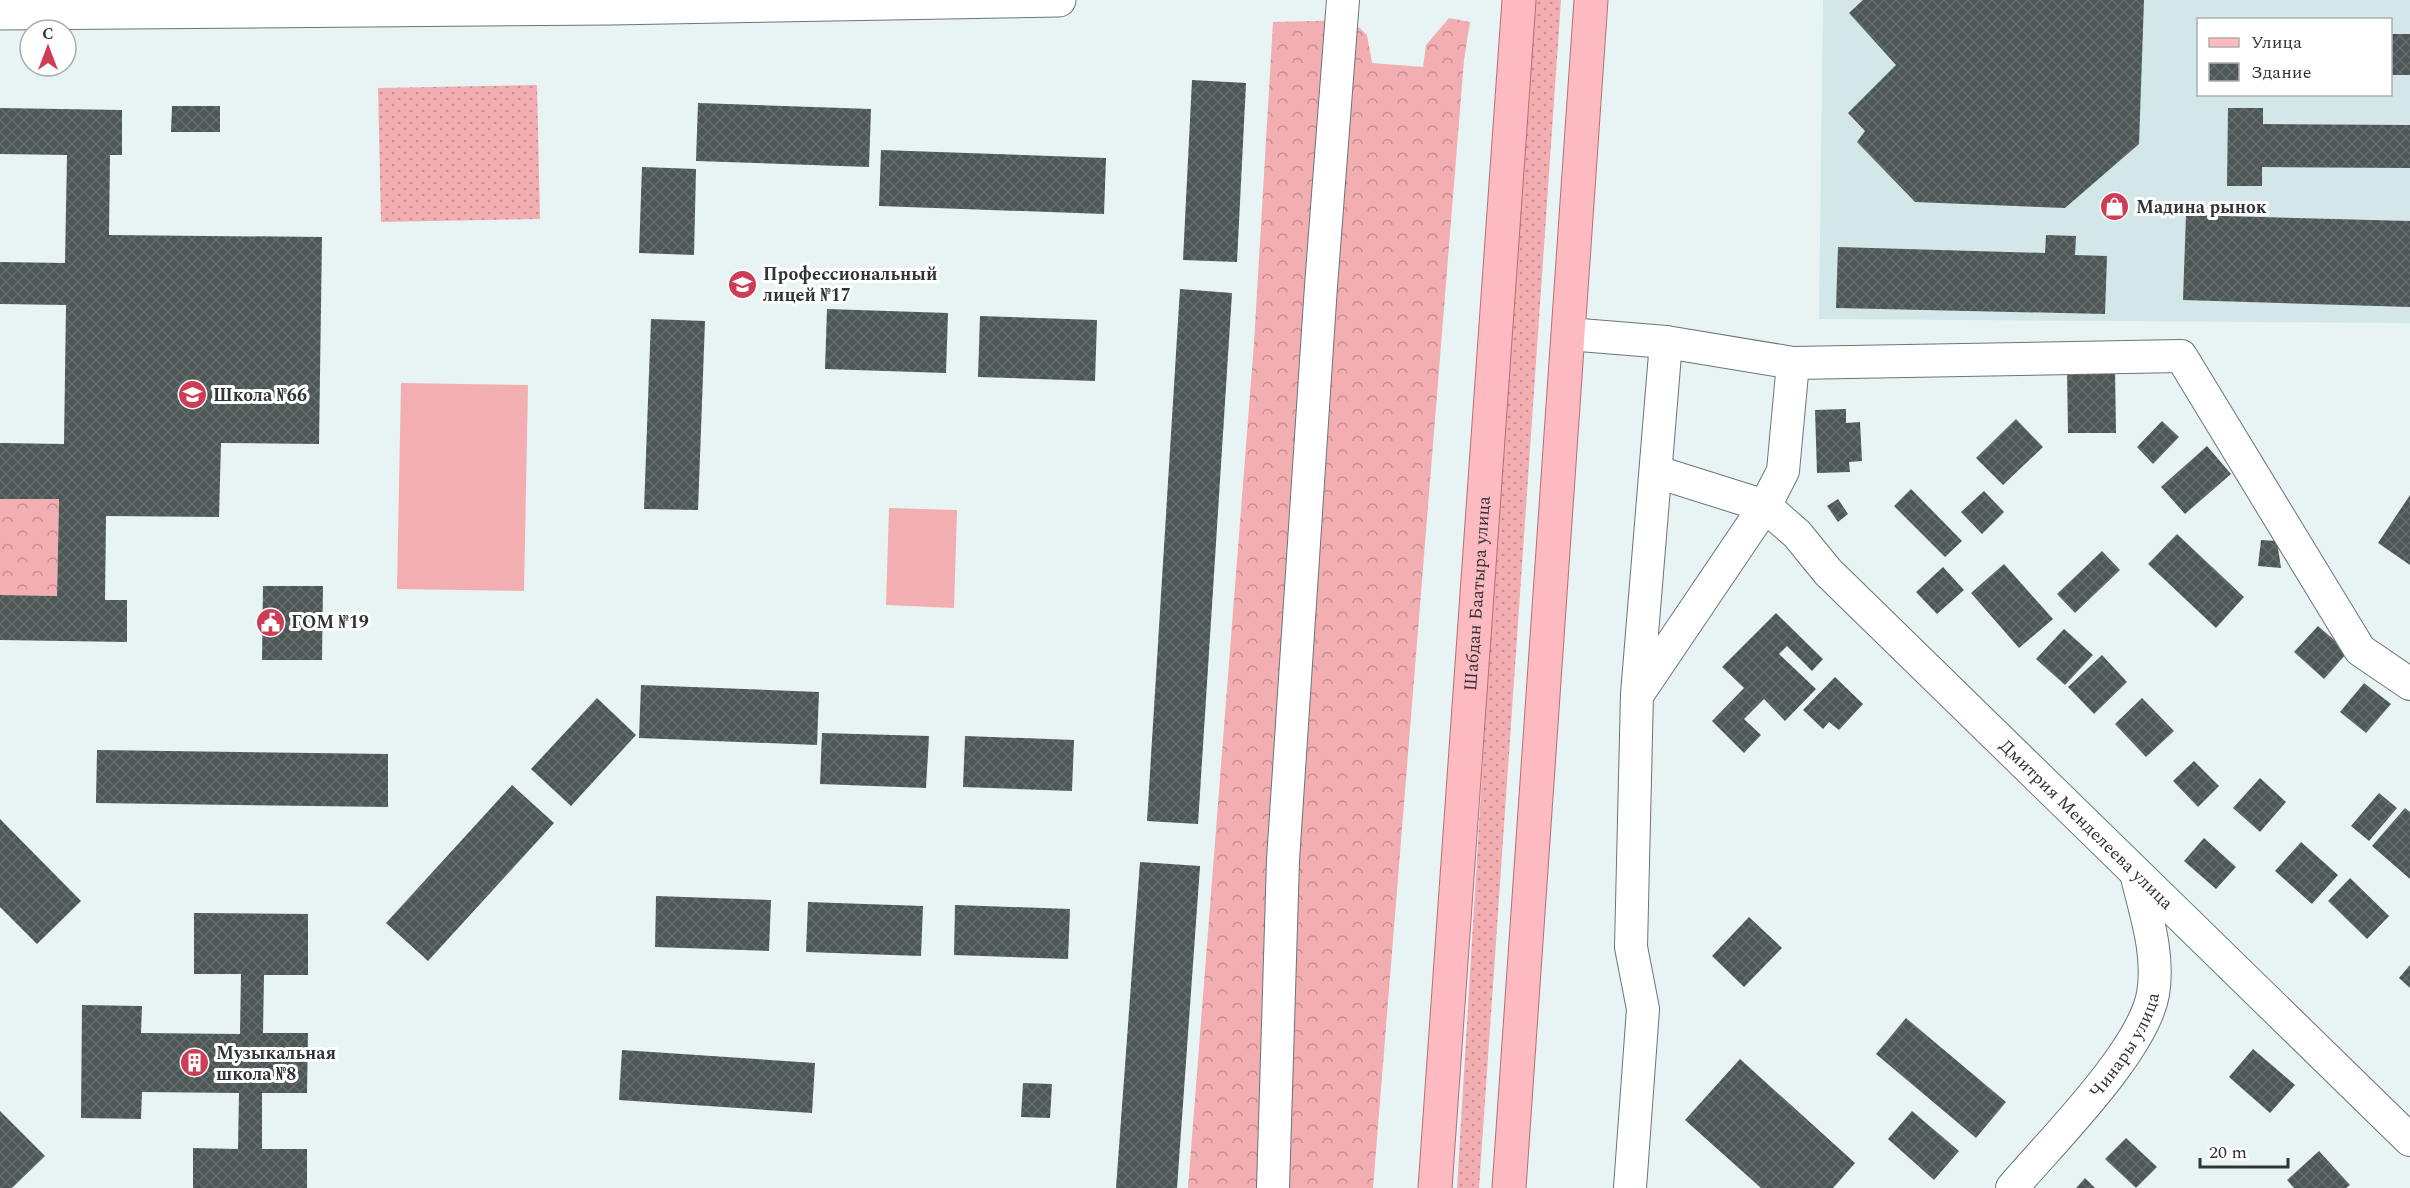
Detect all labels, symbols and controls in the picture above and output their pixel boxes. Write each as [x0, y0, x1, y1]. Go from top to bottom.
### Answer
north arrow [18, 18, 78, 78]
legend [2197, 18, 2392, 96]
text: С [42, 22, 54, 46]
text: Улица [2251, 29, 2302, 56]
text: Здание [2251, 59, 2311, 86]
shop icon: Мадина рынок [2099, 191, 2131, 223]
place label: Мадина рынок [2136, 194, 2267, 221]
place label: Профессиональный лицей №17 [763, 261, 937, 309]
school or university icon: Профессиональный лицей №17 [726, 268, 758, 300]
school or university icon: Школа №66 [176, 379, 208, 411]
place label: Школа №66 [213, 382, 307, 409]
street label: Шабдан Баатыра улица [1457, 495, 1497, 692]
public building icon: ГОМ №19 [254, 606, 286, 638]
place label: ГОМ №19 [291, 609, 369, 636]
street label: Дмитрия Менделеева улица [1993, 733, 2180, 916]
street label: Чинары улица [2083, 990, 2167, 1104]
place label: Музыкальная школа №8 [216, 1040, 337, 1088]
building icon: Музыкальная школа №8 [179, 1047, 211, 1079]
scale bar [2200, 1131, 2288, 1169]
text: 20 m [2209, 1139, 2247, 1166]

